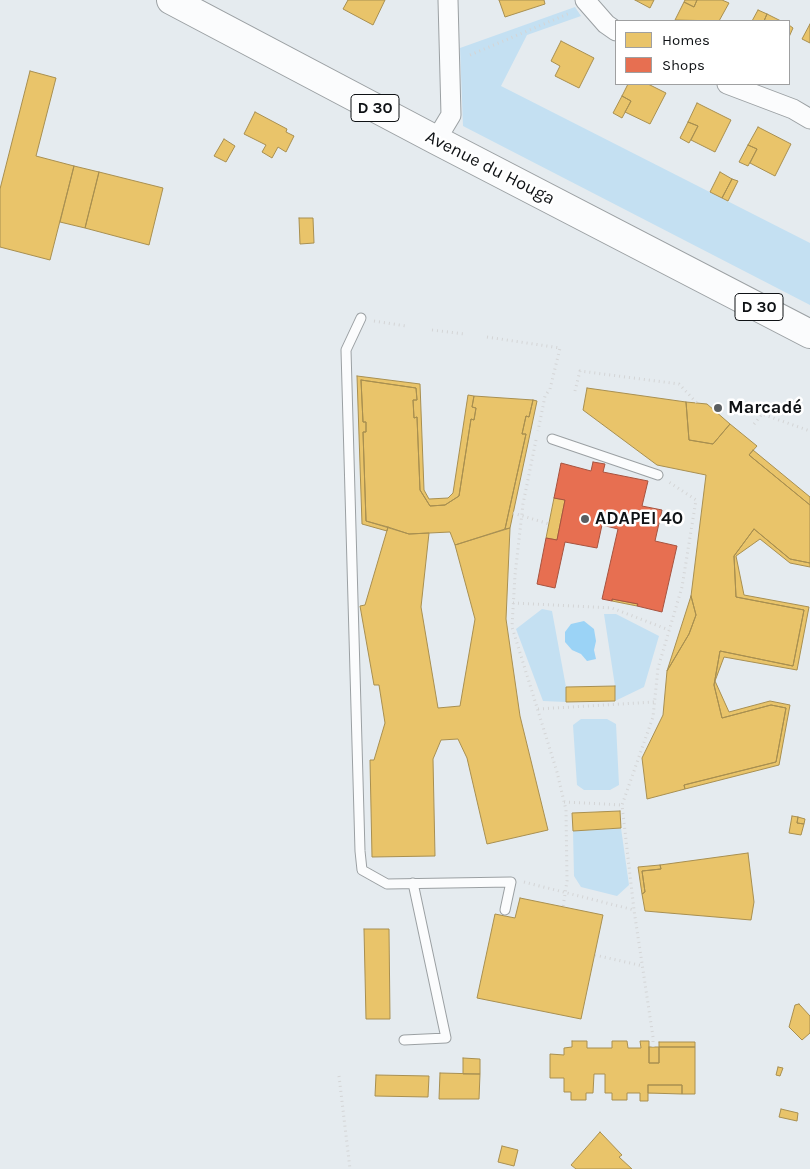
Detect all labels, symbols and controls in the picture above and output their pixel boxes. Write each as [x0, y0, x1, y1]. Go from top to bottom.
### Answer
legend [615, 20, 790, 85]
text: Homes [662, 31, 710, 49]
text: Shops [662, 56, 705, 74]
road number: D 30 [351, 95, 399, 122]
street label: Avenue du Houga [422, 126, 558, 210]
road number: D 30 [735, 294, 783, 320]
place label: Marcadé [728, 397, 802, 419]
marker: Marcadé [712, 402, 724, 414]
place label: ADAPEI 40 [595, 508, 683, 530]
marker: ADAPEI 40 [579, 513, 591, 525]

